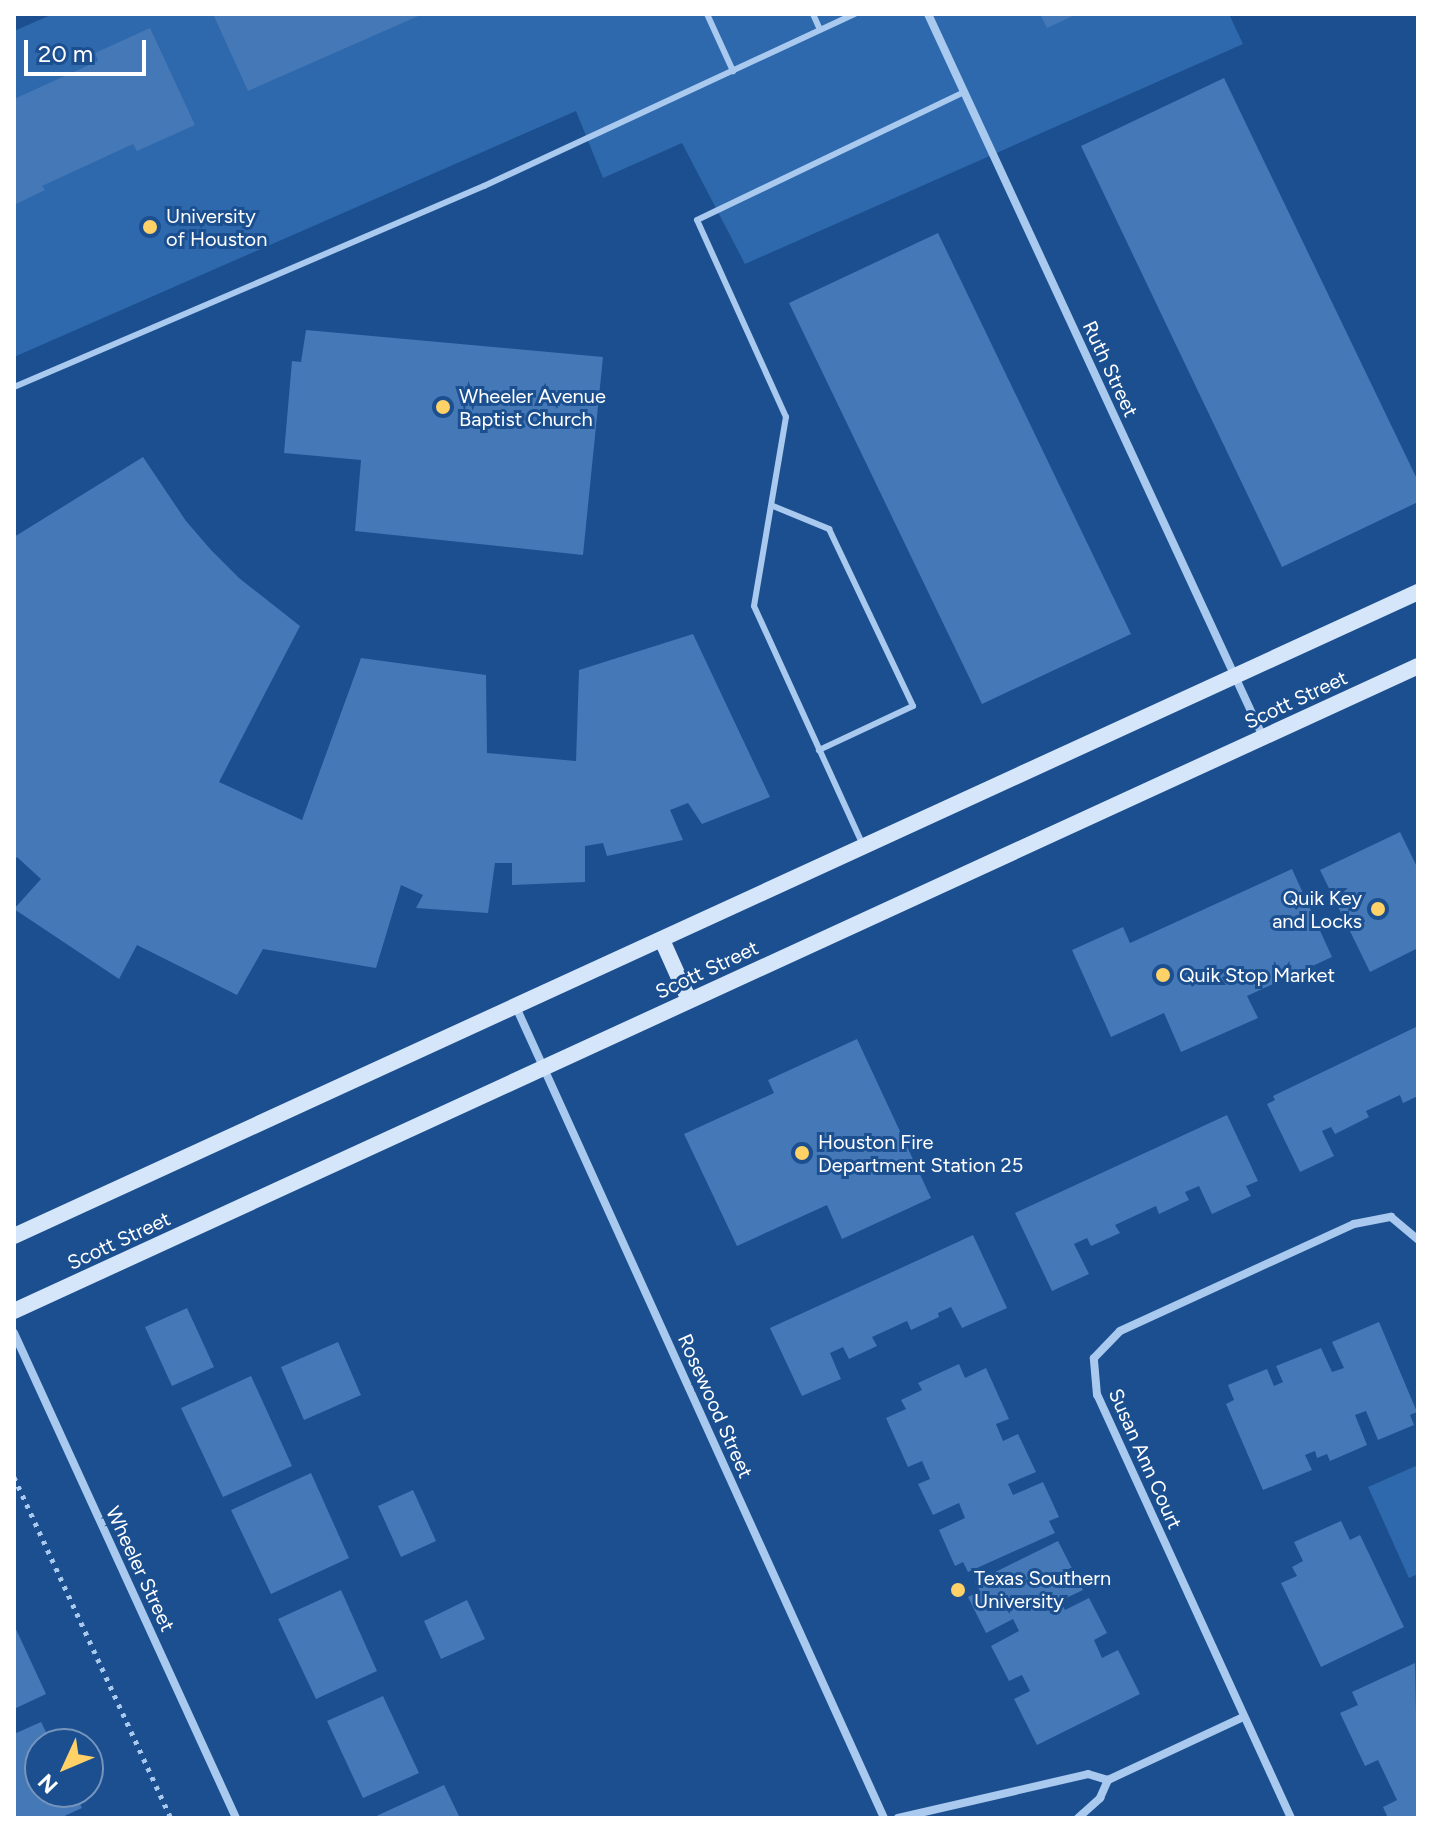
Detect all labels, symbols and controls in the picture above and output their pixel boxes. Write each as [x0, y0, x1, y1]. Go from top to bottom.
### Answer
scale bar [28, 24, 150, 74]
text: 20 m [38, 39, 93, 68]
place label: University of Houston [166, 204, 267, 251]
marker: University of Houston [141, 218, 159, 236]
street label: Ruth Street [1077, 317, 1143, 421]
place label: Wheeler Avenue Baptist Church [459, 384, 606, 431]
marker: Wheeler Avenue Baptist Church [434, 398, 452, 416]
street label: Scott Street [1241, 666, 1351, 734]
place label: Quik Key and Locks [1272, 886, 1362, 933]
marker: Quik Key and Locks [1369, 900, 1387, 918]
street label: Scott Street [652, 936, 762, 1004]
place label: Quik Stop Market [1179, 963, 1335, 987]
marker: Quik Stop Market [1154, 966, 1172, 984]
place label: Houston Fire Department Station 25 [818, 1130, 1023, 1177]
marker: Houston Fire Department Station 25 [793, 1144, 811, 1162]
street label: Scott Street [64, 1207, 174, 1275]
street label: Rosewood Street [672, 1330, 758, 1482]
street label: Susan Ann Court [1103, 1385, 1187, 1533]
street label: Wheeler Street [101, 1503, 179, 1635]
place label: Texas Southern University [974, 1566, 1111, 1613]
marker: Texas Southern University [949, 1581, 967, 1599]
north arrow [24, 1728, 104, 1808]
text: N [32, 1768, 63, 1799]

